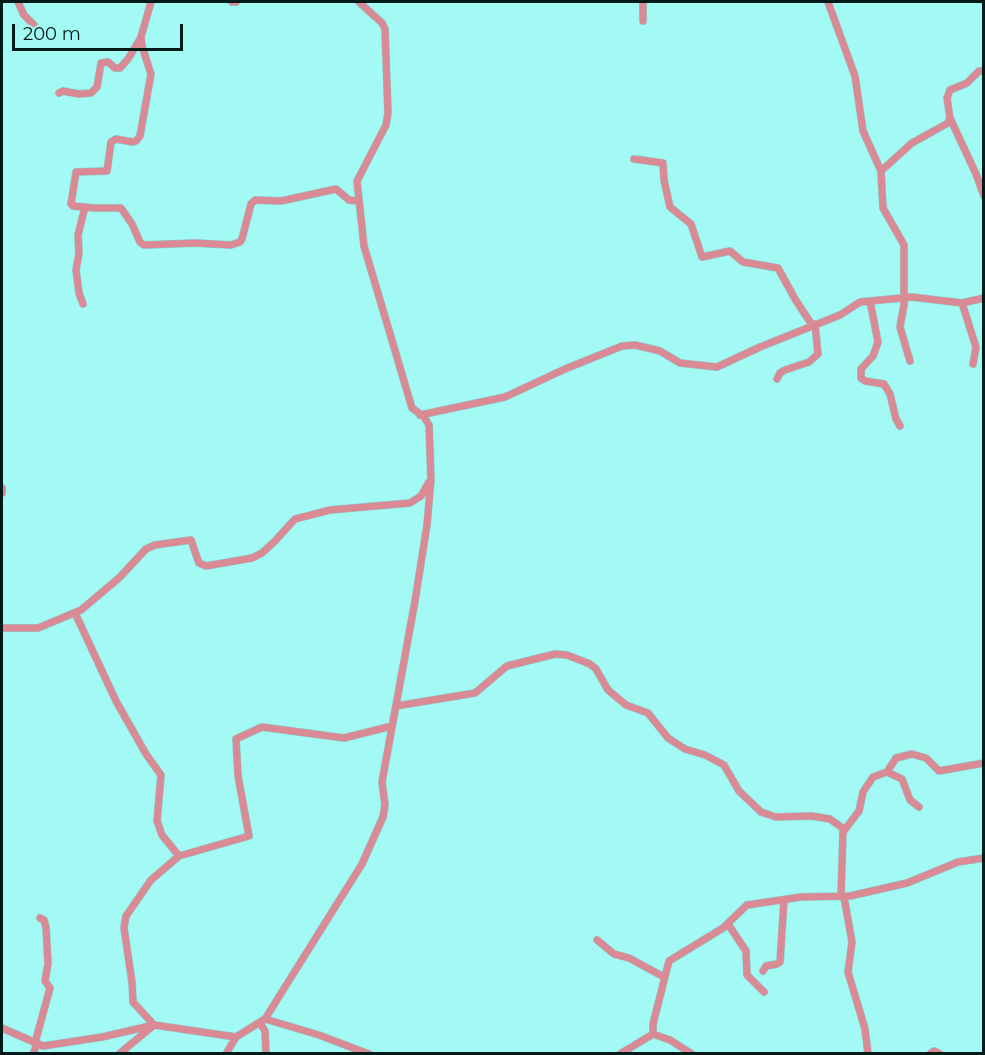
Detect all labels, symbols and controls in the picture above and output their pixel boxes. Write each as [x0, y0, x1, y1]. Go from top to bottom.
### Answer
scale bar [15, 12, 186, 50]
text: 200 m [23, 23, 81, 45]

